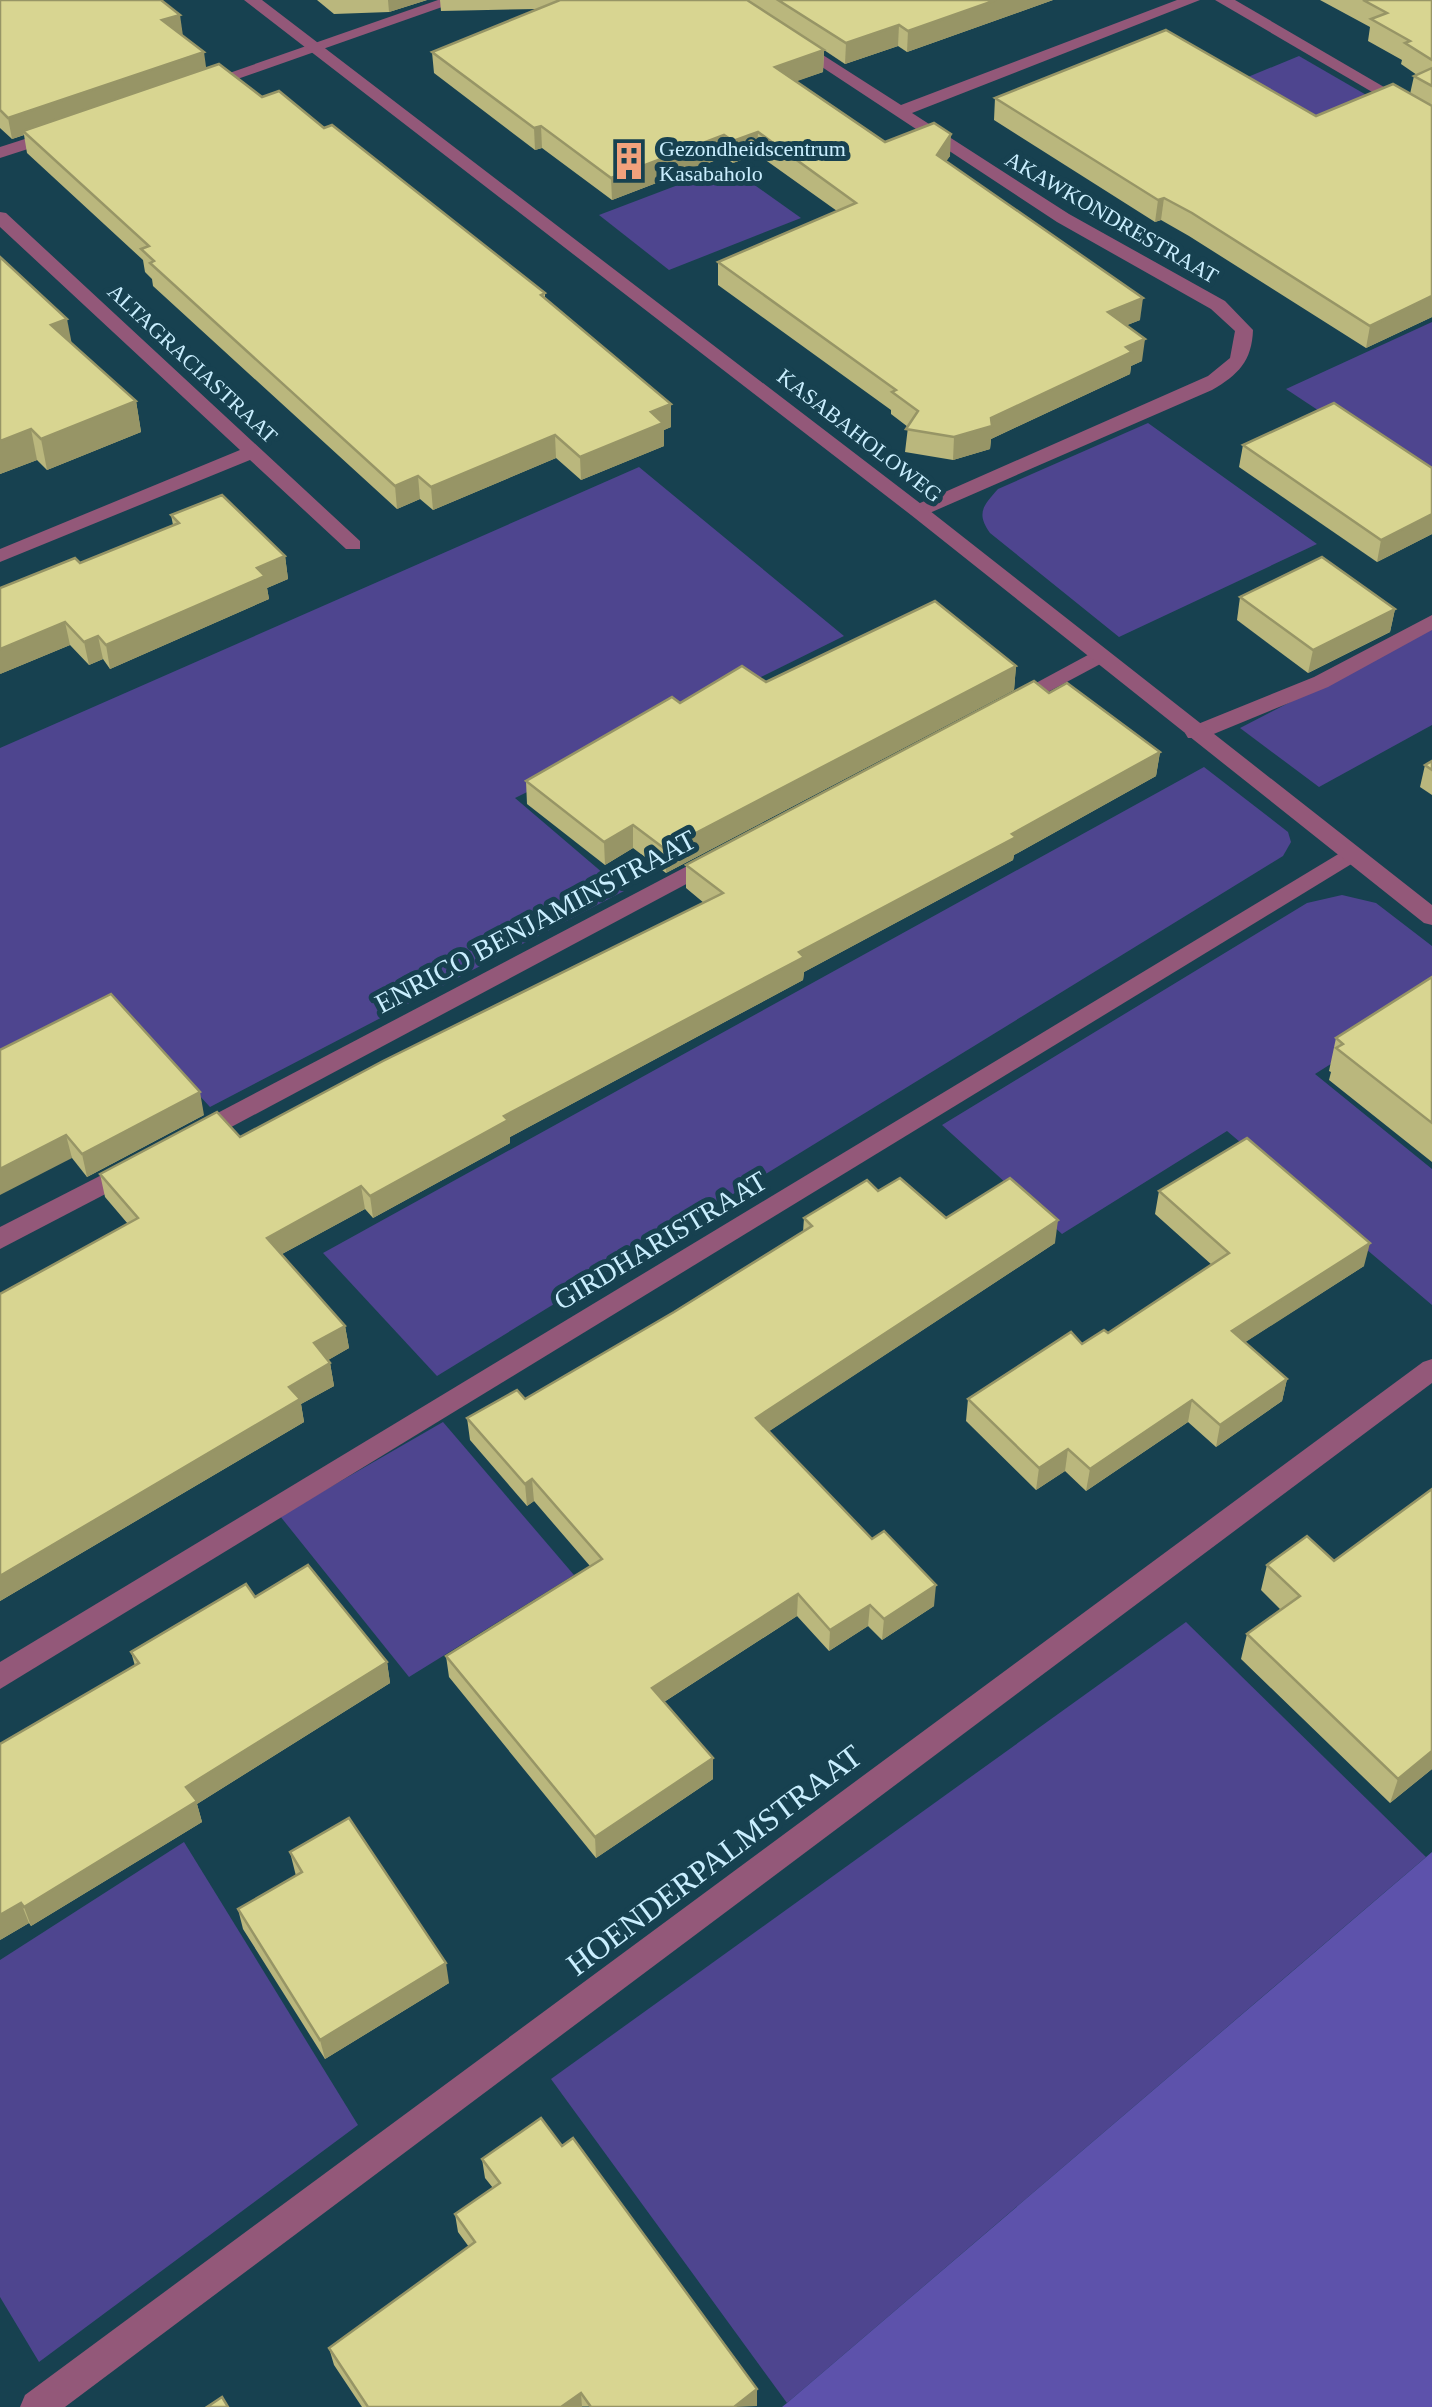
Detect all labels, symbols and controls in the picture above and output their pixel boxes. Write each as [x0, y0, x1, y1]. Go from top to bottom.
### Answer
place label: Gezondheidscentrum Kasabaholo [659, 136, 846, 186]
building icon: Gezondheidscentrum Kasabaholo [608, 140, 650, 182]
street label: AKAWKONDRESTRAAT [1001, 146, 1223, 289]
street label: ALTAGRACIASTRAAT [103, 278, 283, 449]
street label: KASABAHOLOWEG [773, 363, 947, 507]
street label: ENRICO BENJAMINSTRAAT [370, 824, 701, 1019]
street label: GIRDHARISTRAAT [548, 1165, 772, 1316]
street label: HOENDERPALMSTRAAT [560, 1737, 869, 1983]

